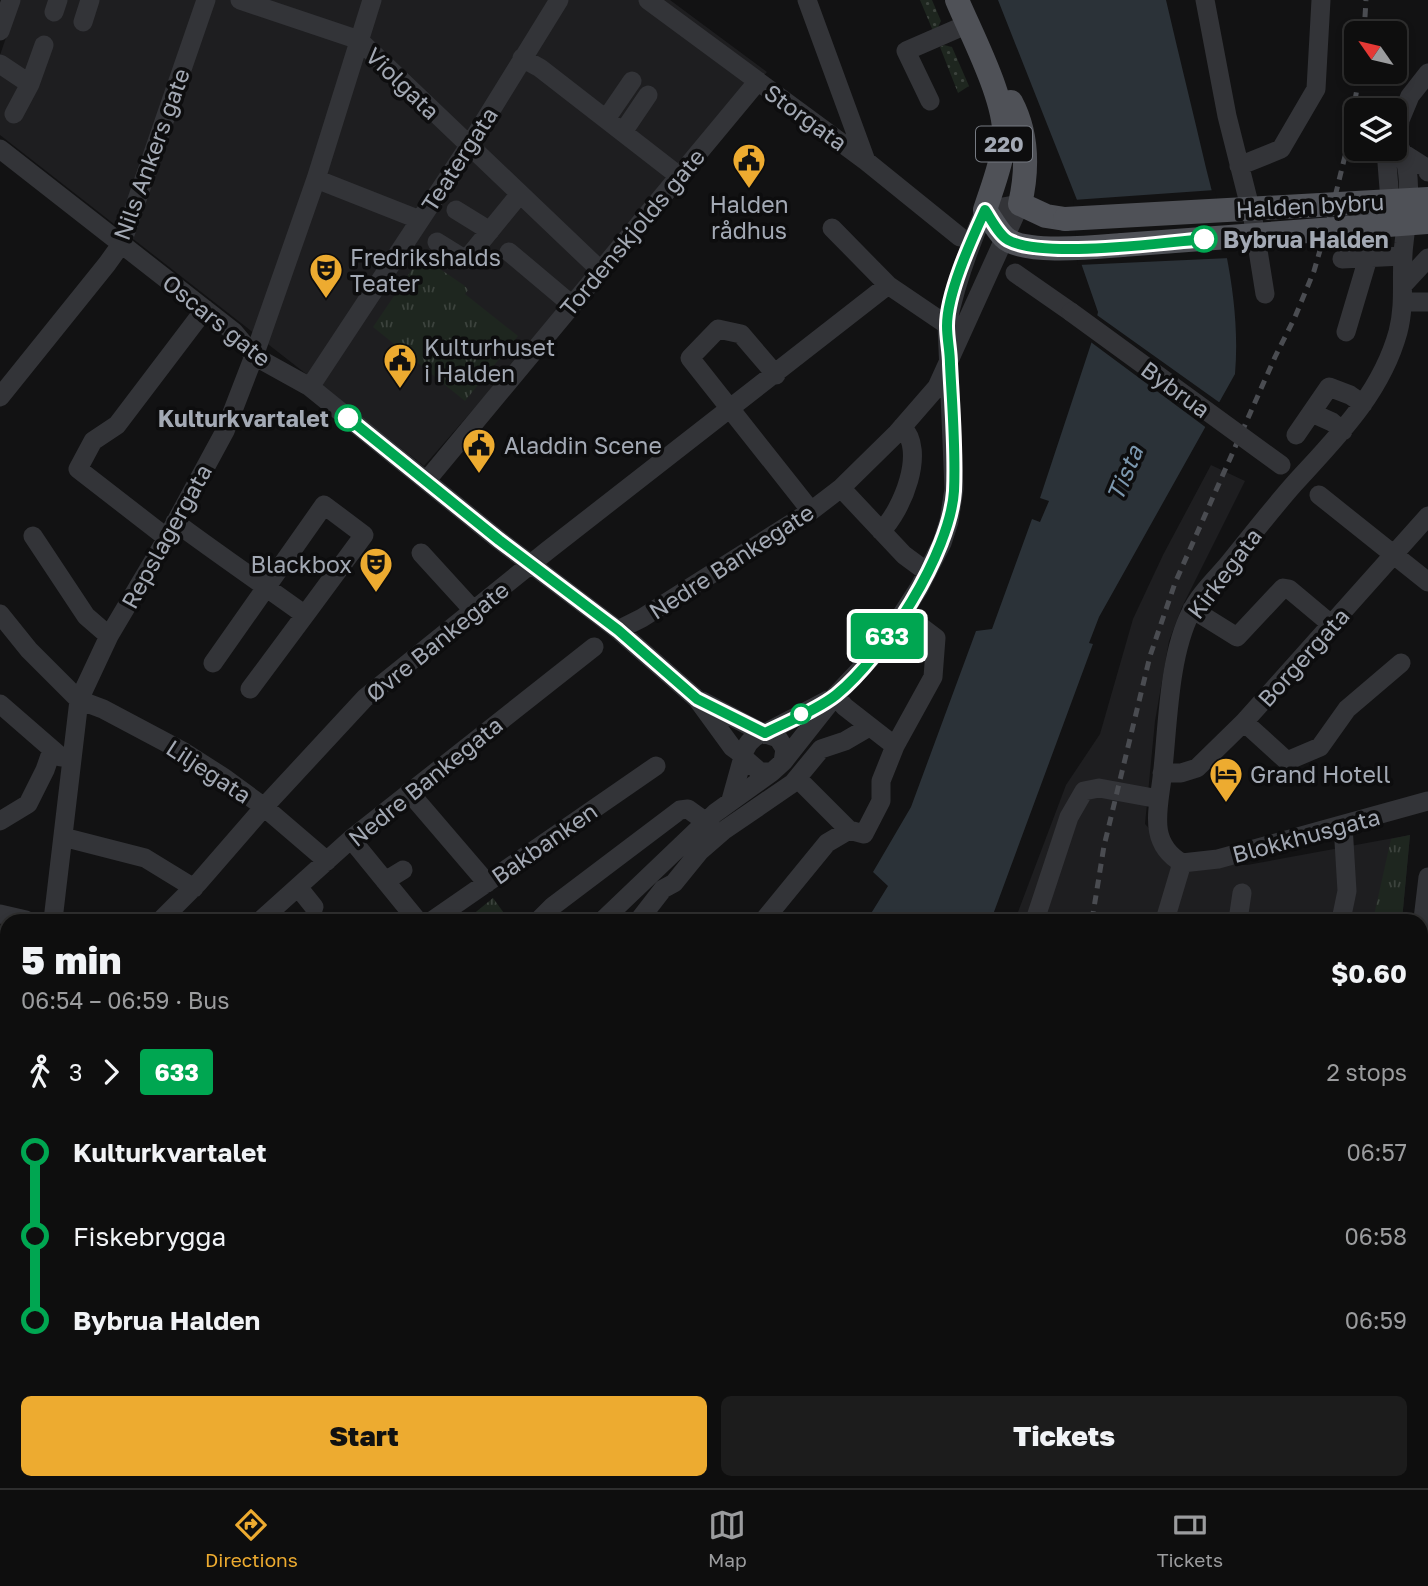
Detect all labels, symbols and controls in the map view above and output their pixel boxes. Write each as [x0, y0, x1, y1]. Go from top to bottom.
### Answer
north arrow [1344, 21, 1407, 84]
map controls [1344, 21, 1407, 161]
street label: Violgata [360, 41, 446, 125]
street label: Nils Ankers gate [107, 64, 195, 244]
street label: Storgata [759, 78, 853, 156]
button: layers [1344, 98, 1407, 161]
street label: Teatergata [415, 102, 503, 216]
road number: 220 [976, 127, 1032, 162]
public building icon: Halden rådhus [730, 141, 768, 190]
street label: Tordenskjolds gate [554, 142, 710, 322]
street label: Halden bybru [1235, 187, 1385, 223]
place label: Halden rådhus [709, 190, 789, 244]
place label: Bybrua Halden [1223, 225, 1389, 253]
marker: Bybrua Halden [1191, 226, 1217, 252]
place label: Fredrikshalds Teater [350, 243, 501, 297]
theatre icon: Fredrikshalds Teater [307, 251, 345, 300]
street label: Oscars gate [157, 268, 277, 372]
place label: Kulturhuset i Halden [424, 333, 555, 387]
public building icon: Kulturhuset i Halden [381, 341, 419, 390]
street label: Bybrua [1136, 355, 1216, 423]
place label: Kulturkvartalet [158, 404, 329, 432]
marker: Kulturkvartalet [335, 405, 361, 431]
public building icon: Aladdin Scene [460, 426, 498, 475]
place label: Aladdin Scene [504, 431, 662, 459]
water label: Tista [1099, 440, 1149, 505]
street label: Repslagergata [115, 459, 217, 613]
street label: Nedre Bankegate [643, 497, 819, 625]
street label: Kirkegata [1181, 522, 1267, 624]
theatre icon: Blackbox [357, 545, 395, 594]
place label: Blackbox [251, 550, 352, 578]
street label: Øvre Bankegate [360, 575, 514, 707]
street label: Borgergata [1251, 602, 1355, 712]
line badge: 633 [847, 613, 927, 659]
text: 633 [865, 621, 909, 650]
unlabelled marker [791, 704, 811, 724]
street label: Nedre Bankegata [342, 710, 508, 852]
street label: Liljegata [161, 733, 257, 809]
hotel icon: Grand Hotell [1207, 755, 1245, 804]
place label: Grand Hotell [1250, 760, 1391, 788]
street label: Bakbanken [486, 796, 602, 890]
street label: Blokkhusgata [1229, 802, 1383, 868]
text: 5 min [21, 937, 121, 982]
text: $0.60 [1331, 958, 1407, 989]
text: 06:54 – 06:59 · Bus [21, 986, 229, 1014]
icon: walk [21, 1053, 59, 1091]
icon: forward [92, 1053, 130, 1091]
text: 633 [154, 1057, 199, 1086]
text: 3 [69, 1058, 82, 1086]
text: 2 stops [1326, 1058, 1407, 1086]
text: Kulturkvartalet [73, 1137, 267, 1168]
text: 06:57 [1346, 1138, 1407, 1166]
text: Fiskebrygga [73, 1221, 226, 1252]
text: 06:58 [1345, 1222, 1407, 1250]
text: Bybrua Halden [73, 1305, 260, 1336]
text: 06:59 [1345, 1306, 1407, 1334]
button: Start [21, 1396, 707, 1476]
button: Tickets [721, 1396, 1407, 1476]
tab: Directions [205, 1506, 298, 1571]
tab: Map [708, 1506, 747, 1571]
tab: Tickets [1157, 1506, 1223, 1571]

